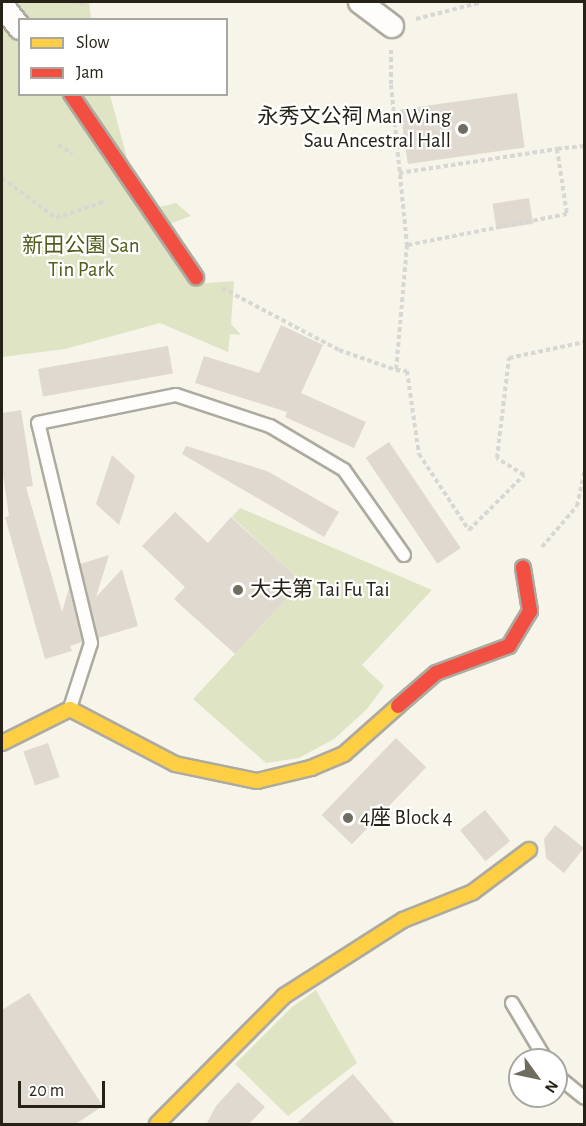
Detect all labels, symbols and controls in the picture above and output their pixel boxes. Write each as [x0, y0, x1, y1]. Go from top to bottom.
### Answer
legend [18, 18, 228, 96]
text: Slow [76, 34, 109, 52]
text: Jam [76, 64, 104, 82]
place label: 永秀文公祠 Man Wing Sau Ancestral Hall [257, 104, 451, 154]
marker: 永秀文公祠 Man Wing Sau Ancestral Hall [456, 122, 470, 136]
park label: 新田公園 San Tin Park [22, 233, 140, 283]
place label: 大夫第 Tai Fu Tai [250, 577, 390, 603]
marker: 大夫第 Tai Fu Tai [231, 583, 245, 597]
place label: 4座 Block 4 [360, 805, 453, 831]
marker: 4座 Block 4 [341, 811, 355, 825]
north arrow [508, 1048, 568, 1108]
scale bar [21, 1069, 108, 1107]
text: N [542, 1078, 561, 1096]
text: 20 m [29, 1082, 64, 1100]

